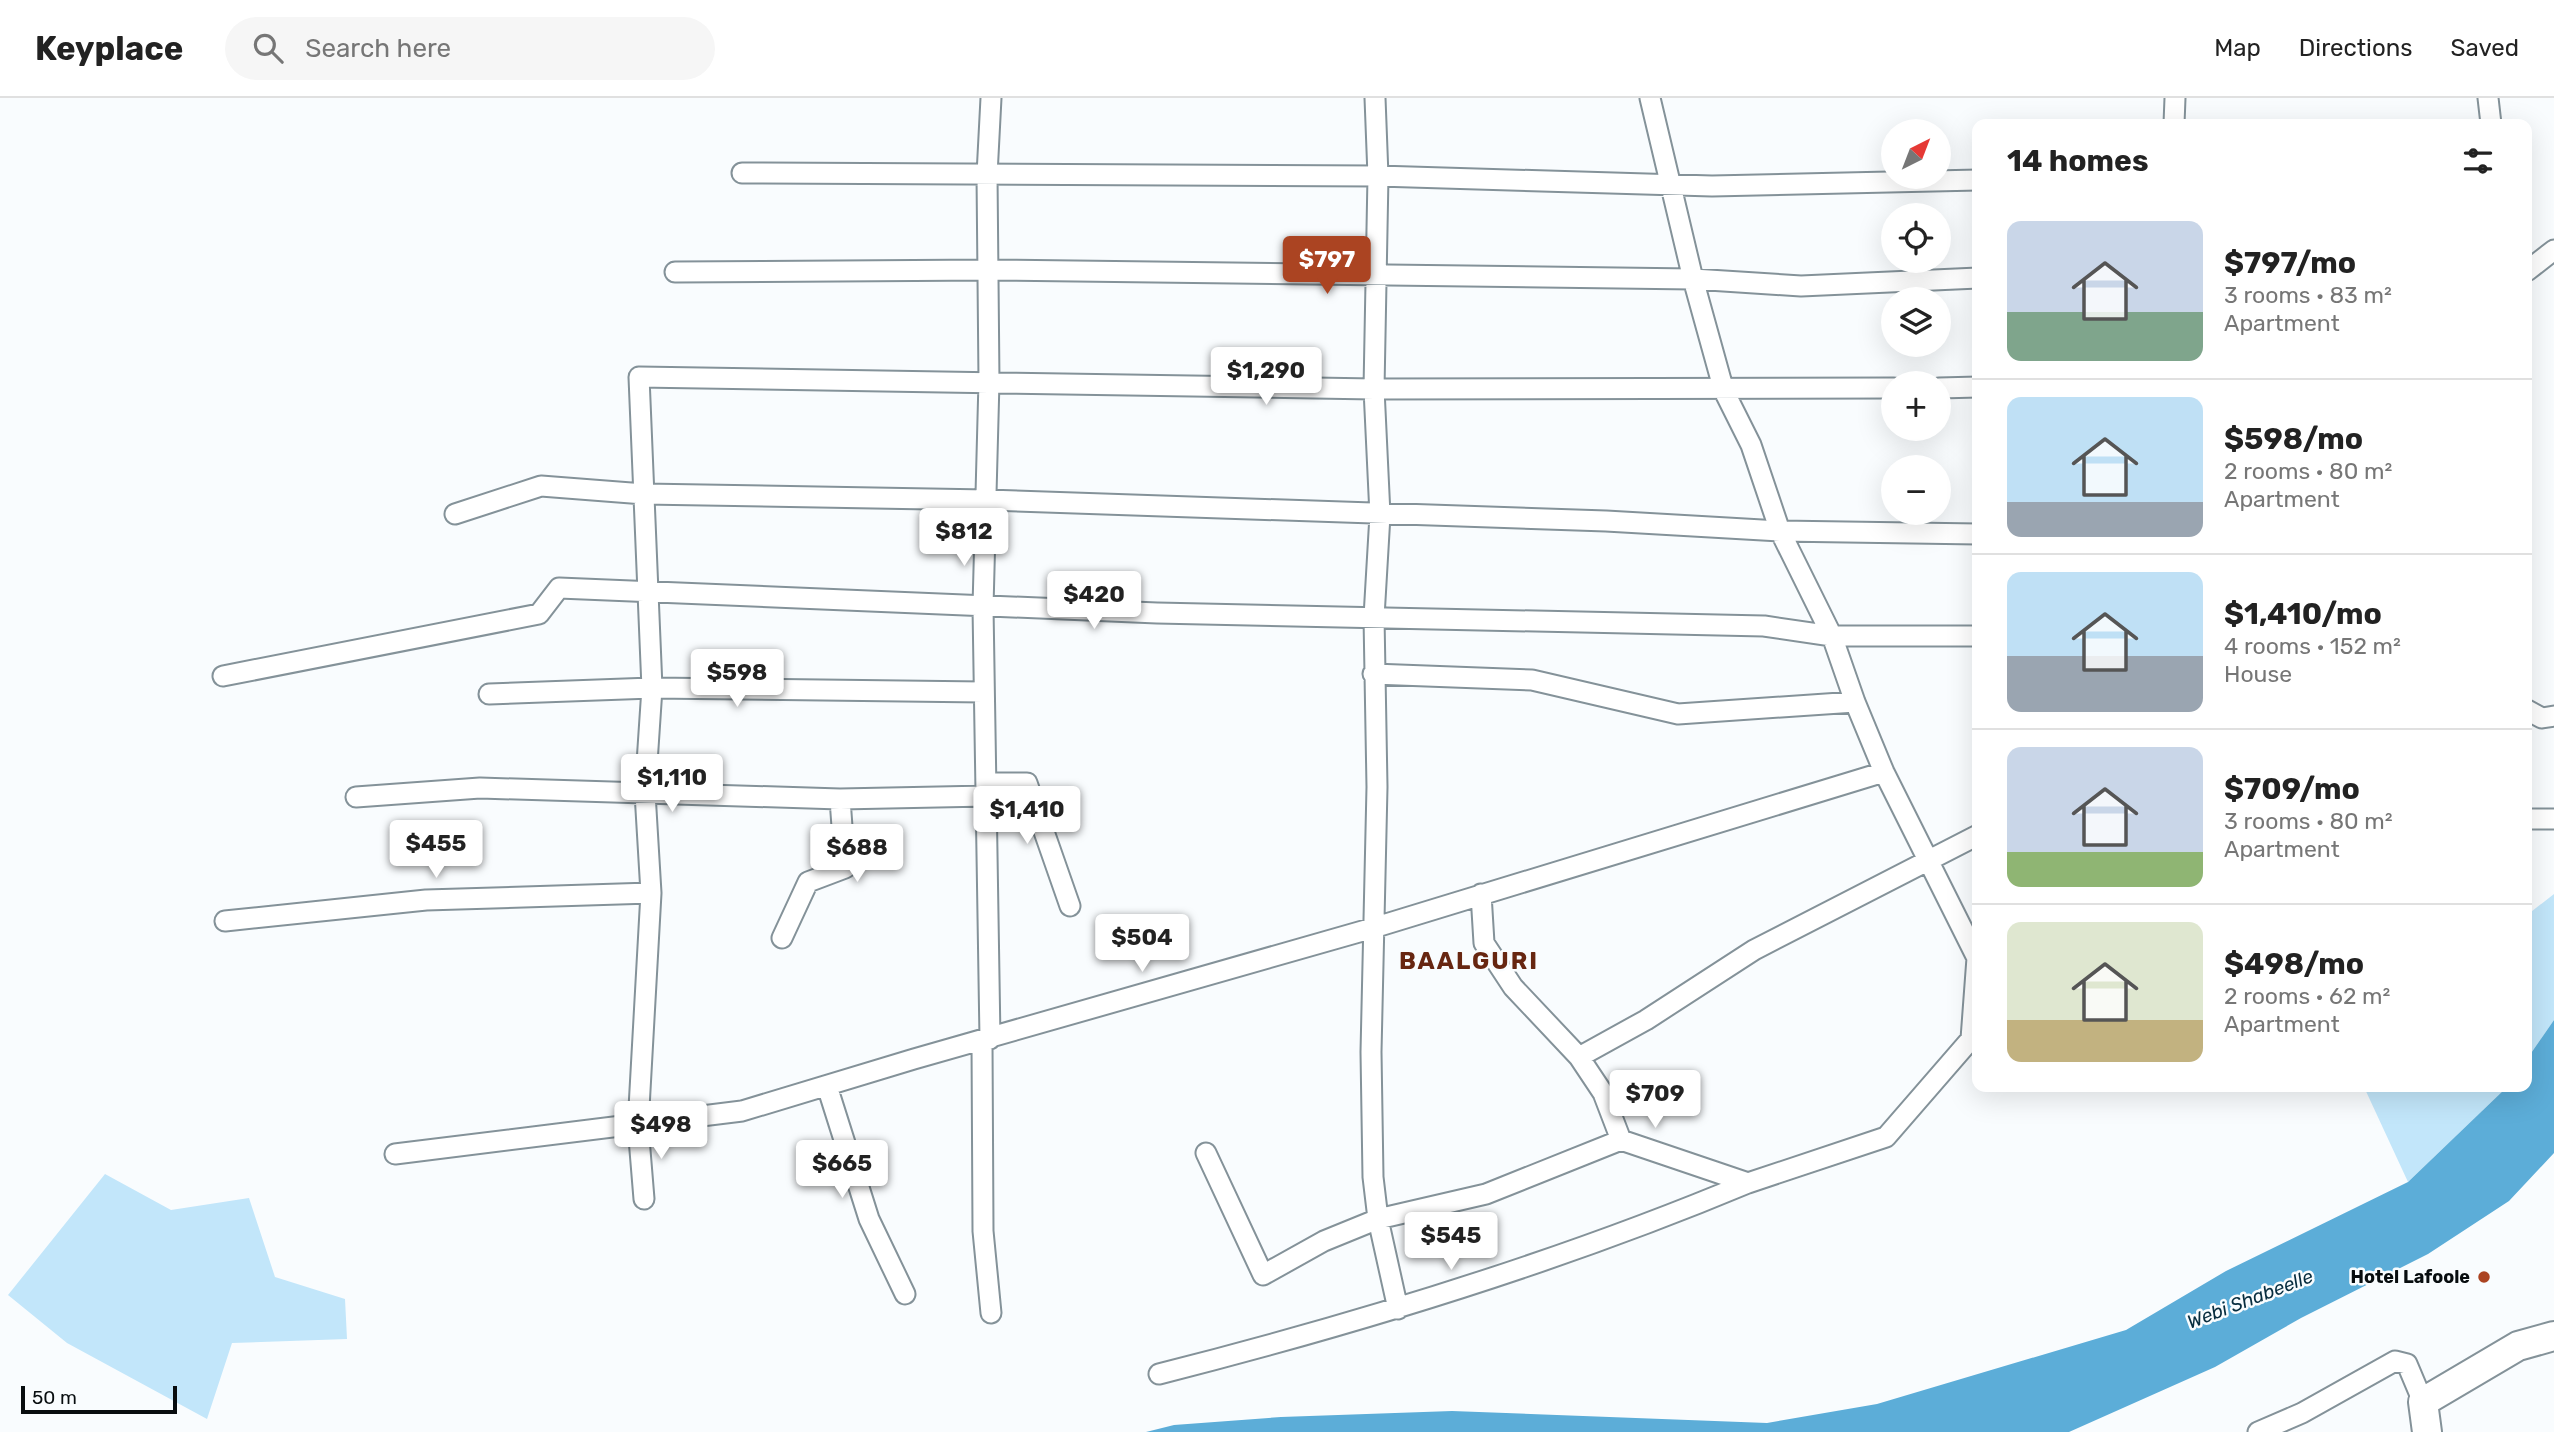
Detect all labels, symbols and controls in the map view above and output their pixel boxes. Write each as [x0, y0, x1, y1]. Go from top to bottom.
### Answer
search box [225, 17, 715, 80]
text: Keyplace [35, 29, 183, 68]
icon: search [249, 29, 287, 67]
text: Search here [305, 33, 451, 64]
text: Map [2214, 34, 2261, 62]
text: Directions [2299, 34, 2412, 62]
text: Saved [2450, 34, 2519, 62]
north arrow [1881, 119, 1951, 189]
map controls [1881, 119, 1951, 525]
icon: filters [2459, 142, 2497, 180]
text: 14 homes [2007, 143, 2149, 179]
button: locate [1881, 203, 1951, 273]
pin: $797 [1286, 236, 1368, 296]
text: $797 [1299, 245, 1355, 273]
text: $797/mo [2224, 245, 2356, 281]
icon: home [2063, 249, 2147, 333]
text: 3 rooms · 83 m² [2224, 281, 2392, 309]
button: layers [1881, 287, 1951, 357]
text: Apartment [2224, 309, 2340, 337]
pin: $1,290 [1209, 348, 1323, 407]
text: $1,290 [1227, 356, 1305, 384]
button: + [1881, 371, 1951, 441]
text: $598/mo [2224, 421, 2363, 457]
icon: home [2063, 425, 2147, 509]
button: − [1881, 455, 1951, 525]
text: 2 rooms · 80 m² [2224, 457, 2392, 485]
text: Apartment [2224, 485, 2340, 513]
pin: $812 [923, 508, 1005, 568]
text: $812 [935, 517, 993, 545]
pin: $420 [1053, 572, 1135, 631]
text: $420 [1063, 580, 1125, 608]
text: $1,410/mo [2224, 596, 2382, 632]
icon: home [2063, 600, 2147, 684]
text: 4 rooms · 152 m² [2224, 632, 2401, 660]
pin: $598 [696, 650, 778, 709]
text: $598 [707, 658, 767, 686]
text: House [2224, 660, 2292, 688]
pin: $1,110 [615, 754, 729, 814]
text: $1,110 [637, 763, 707, 791]
text: $709/mo [2224, 771, 2360, 807]
icon: home [2063, 775, 2147, 859]
pin: $1,410 [970, 786, 1084, 846]
text: $1,410 [989, 795, 1065, 823]
text: 3 rooms · 80 m² [2224, 807, 2393, 835]
pin: $455 [395, 820, 477, 880]
pin: $688 [816, 824, 898, 884]
text: $455 [406, 829, 466, 857]
text: $688 [826, 833, 888, 861]
text: Apartment [2224, 835, 2340, 863]
pin: $504 [1101, 914, 1183, 974]
text: $504 [1111, 923, 1173, 951]
text: $498/mo [2224, 946, 2364, 982]
district label: BAALGURI [1399, 947, 1539, 975]
icon: home [2063, 950, 2147, 1034]
text: 2 rooms · 62 m² [2224, 982, 2390, 1010]
text: Apartment [2224, 1010, 2340, 1038]
pin: $709 [1614, 1070, 1696, 1130]
text: $709 [1626, 1079, 1684, 1107]
pin: $498 [620, 1102, 702, 1161]
text: $498 [630, 1110, 692, 1138]
pin: $665 [801, 1140, 883, 1200]
text: $665 [812, 1149, 872, 1177]
pin: $545 [1410, 1212, 1492, 1272]
text: $545 [1421, 1221, 1481, 1249]
water label: Webi Shabeelle [2184, 1264, 2317, 1334]
place label: Hotel Lafoole [2351, 1266, 2470, 1288]
marker: Hotel Lafoole [2476, 1269, 2492, 1285]
scale bar [21, 1383, 177, 1415]
text: 50 m [32, 1386, 77, 1409]

